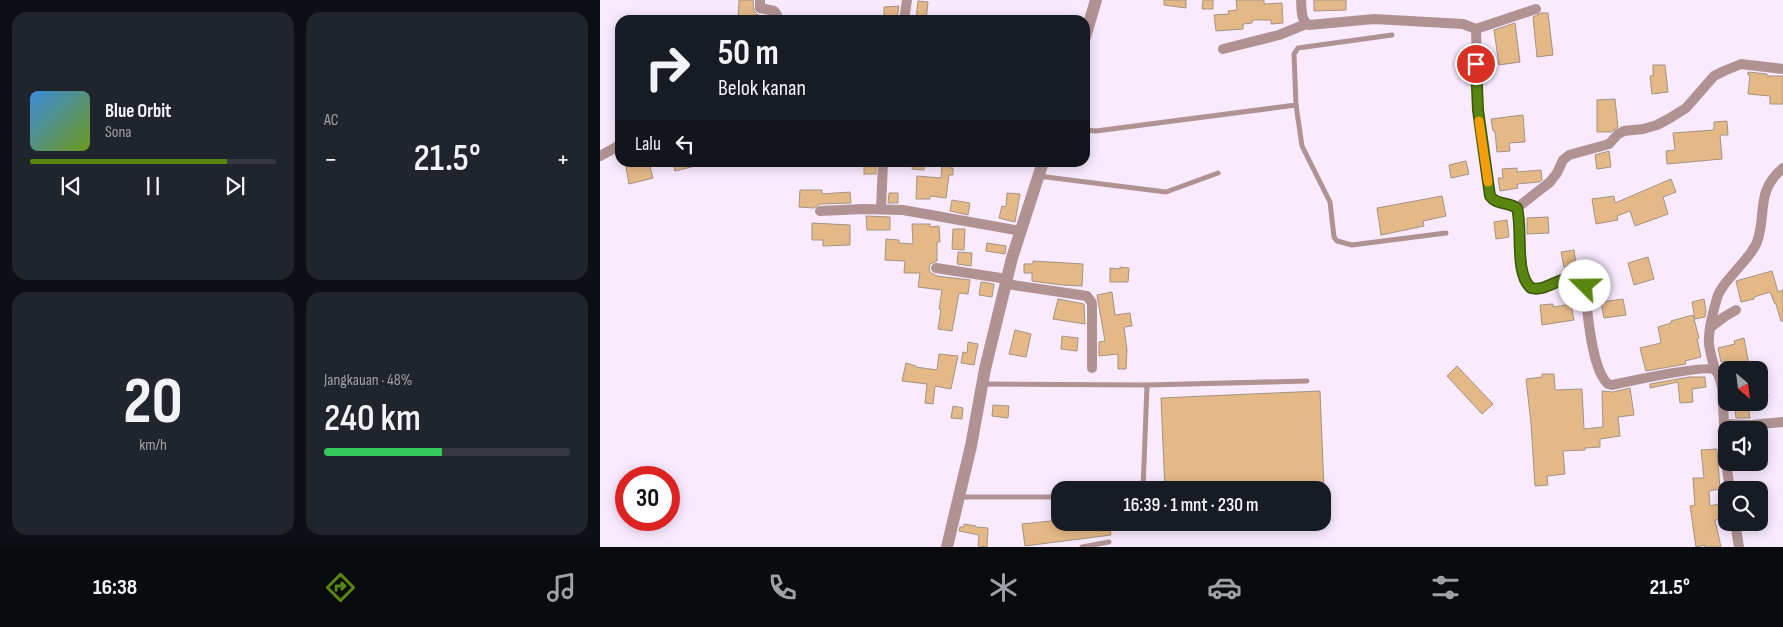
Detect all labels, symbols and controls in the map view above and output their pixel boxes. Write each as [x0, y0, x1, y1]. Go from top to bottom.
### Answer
text: 50 m [718, 32, 779, 75]
icon: right [635, 35, 700, 100]
pin [1455, 43, 1497, 85]
icon: arrive [1462, 50, 1490, 78]
text: Belok kanan [718, 75, 806, 102]
text: Blue Orbit [105, 100, 171, 123]
text: AC [324, 111, 338, 130]
text: Sona [105, 123, 132, 142]
icon: left [671, 130, 699, 158]
text: Lalu [635, 133, 661, 156]
text: 21.5° [413, 136, 481, 181]
text: − [324, 143, 338, 176]
text: + [556, 143, 570, 176]
icon: previous [57, 172, 85, 200]
icon: pause [139, 172, 167, 200]
icon: next [221, 172, 249, 200]
position arrow [1558, 259, 1610, 311]
north arrow [1718, 361, 1768, 411]
map controls [1718, 361, 1768, 531]
text: 20 [123, 364, 183, 442]
text: Jangkauan · 48% [324, 371, 412, 390]
text: 240 km [324, 396, 421, 441]
button: sound [1718, 421, 1768, 471]
text: km/h [139, 436, 167, 455]
speed limit sign: 30 [615, 466, 680, 531]
button: search [1718, 481, 1768, 531]
text: 16:39 · 1 mnt · 230 m [1124, 494, 1258, 517]
icon: directions [323, 570, 358, 605]
icon: music [544, 570, 579, 605]
icon: phone [765, 570, 800, 605]
icon: climate [986, 570, 1021, 605]
icon: car [1207, 570, 1242, 605]
icon: filters [1428, 570, 1463, 605]
text: 16:38 [93, 574, 137, 601]
text: 21.5° [1649, 574, 1690, 601]

